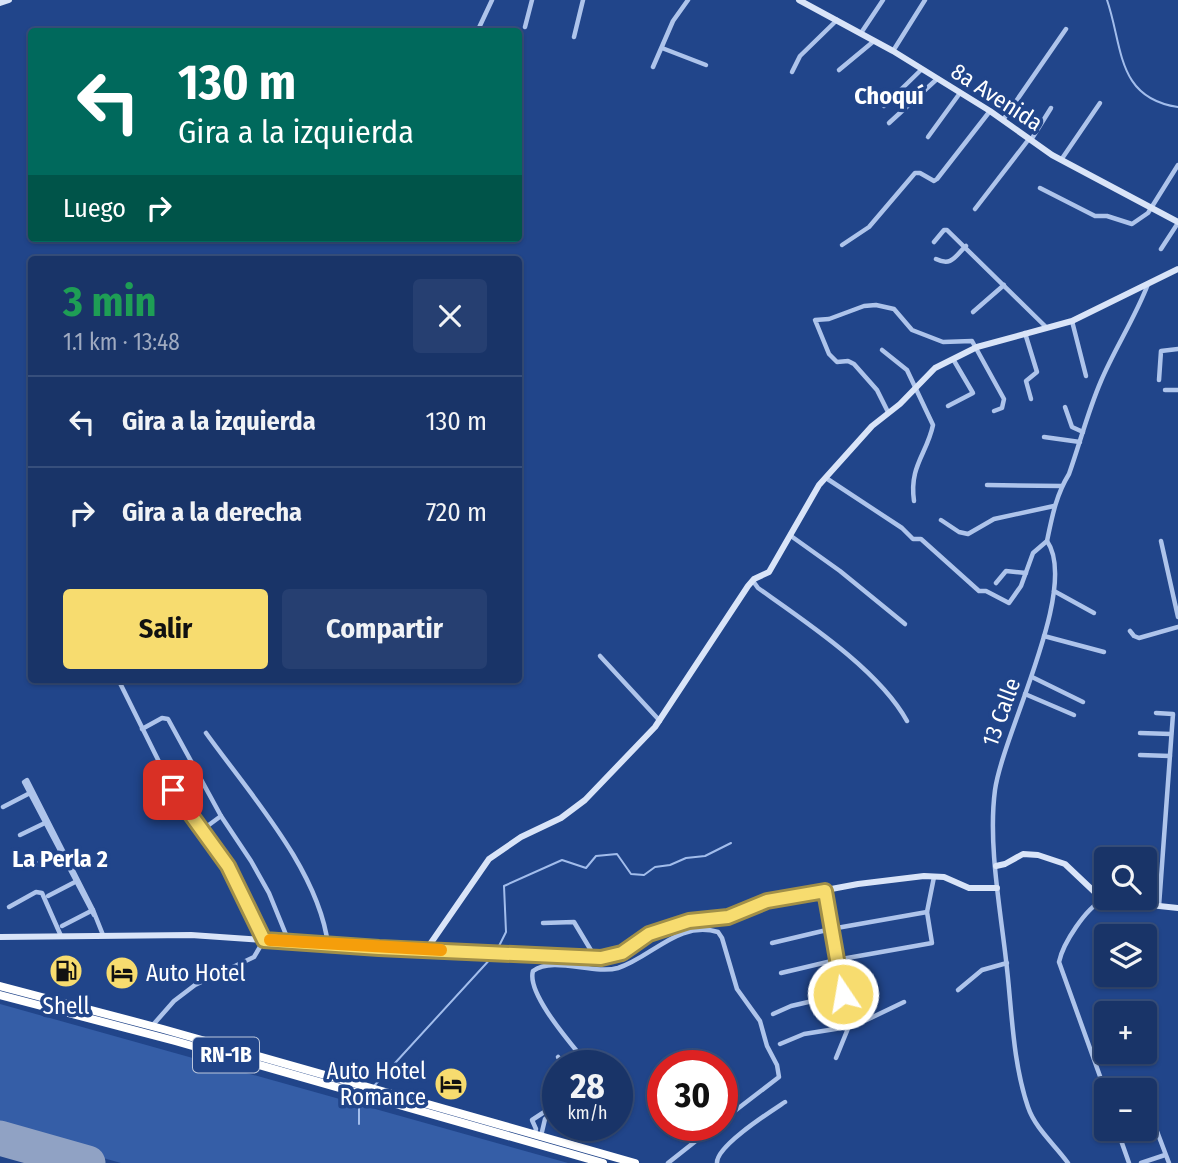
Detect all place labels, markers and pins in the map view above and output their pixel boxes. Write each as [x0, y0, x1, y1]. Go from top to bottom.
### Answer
pin [143, 760, 203, 820]
fuel station icon: Shell [47, 952, 85, 990]
hotel icon: Auto Hotel [103, 954, 141, 992]
place label: Auto Hotel [146, 959, 245, 987]
place label: Shell [42, 992, 90, 1020]
place label: Auto Hotel Romance [327, 1057, 426, 1111]
hotel icon: Auto Hotel Romance [432, 1065, 470, 1103]

